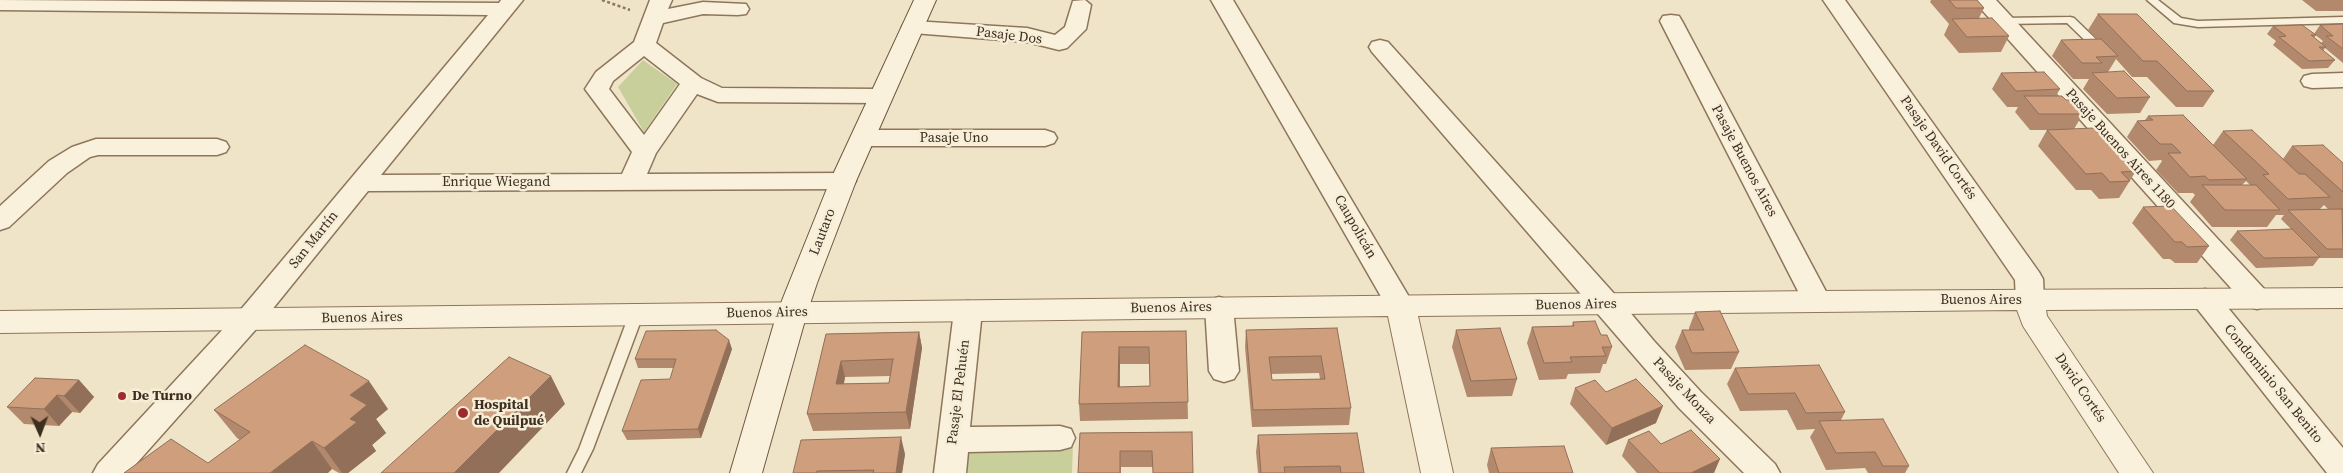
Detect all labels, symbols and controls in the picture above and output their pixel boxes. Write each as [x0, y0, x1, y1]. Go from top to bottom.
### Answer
street label: Pasaje Dos [975, 24, 1043, 48]
street label: Pasaje Buenos Aires 1180 [2062, 85, 2178, 213]
street label: Pasaje David Cortés [1896, 93, 1980, 203]
street label: Pasaje Buenos Aires [1707, 102, 1781, 220]
street label: Pasaje Uno [920, 130, 988, 146]
street label: Enrique Wiegand [442, 174, 550, 190]
street label: Caupolicán [1330, 192, 1380, 262]
street label: Lautaro [806, 206, 840, 258]
street label: San Martín [286, 208, 342, 272]
street label: Buenos Aires [1940, 292, 2022, 308]
street label: Buenos Aires [1535, 296, 1617, 314]
street label: Buenos Aires [1130, 299, 1212, 317]
street label: Buenos Aires [726, 304, 808, 322]
street label: Buenos Aires [321, 309, 403, 327]
street label: Condominio San Benito [2220, 321, 2326, 447]
street label: Pasaje El Pehuén [944, 339, 974, 445]
street label: David Cortés [2051, 350, 2109, 426]
street label: Pasaje Monza [1649, 354, 1719, 428]
place label: De Turno [132, 388, 192, 404]
marker: De Turno [116, 390, 128, 402]
place label: Hospital de Quilpué [474, 397, 544, 430]
marker: Hospital de Quilpué [456, 406, 470, 420]
north arrow [15, 408, 65, 458]
text: N [35, 438, 46, 458]

